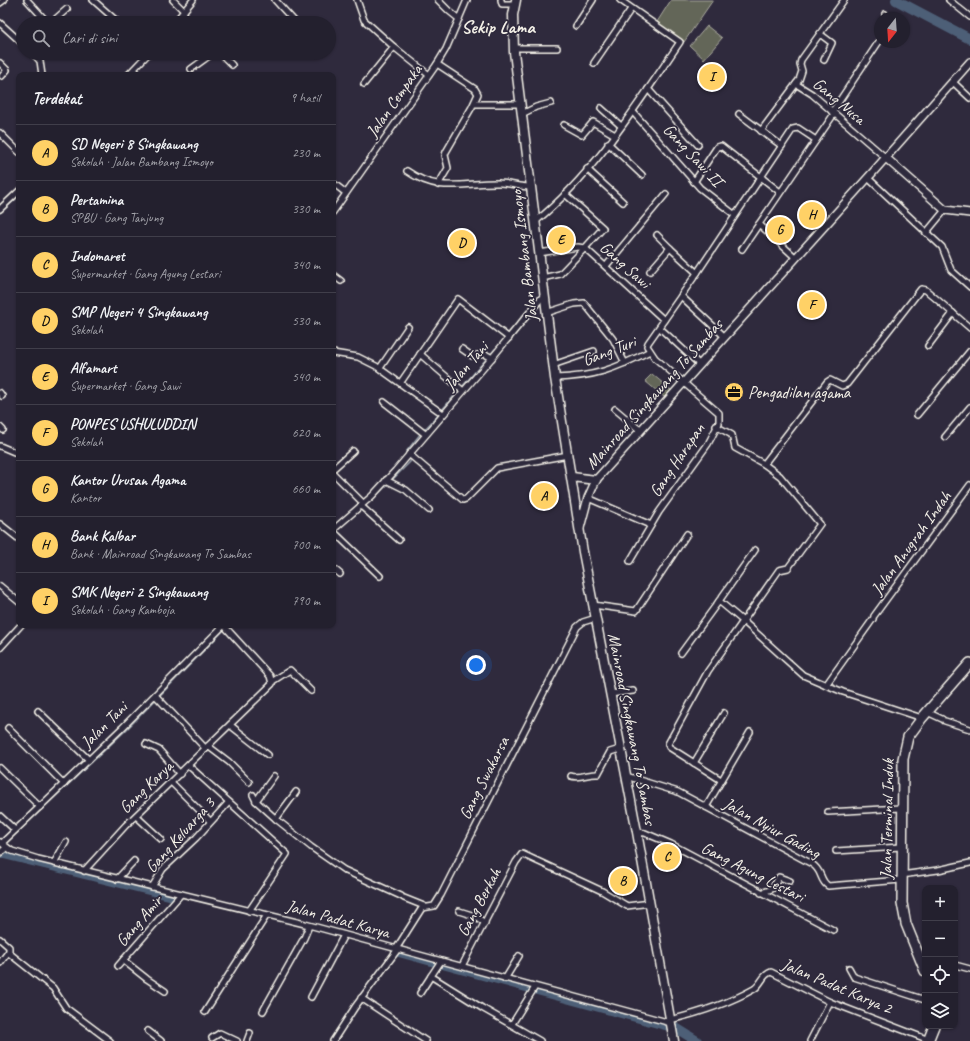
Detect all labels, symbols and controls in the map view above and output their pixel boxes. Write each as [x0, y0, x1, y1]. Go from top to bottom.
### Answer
north arrow [874, 12, 910, 48]
district label: Sekip Lama [461, 15, 536, 39]
search box [16, 16, 336, 60]
icon: search [30, 27, 52, 49]
text: Cari di sini [62, 29, 117, 48]
street label: Jalan Cempaka [361, 60, 427, 142]
pin: I [699, 62, 725, 92]
street label: Gang Nusa [808, 73, 871, 130]
text: Terdekat [32, 88, 82, 109]
text: 9 hasil [290, 90, 320, 106]
street label: Gang Sawi II [659, 119, 730, 194]
text: SD Negeri 8 Singkawang [70, 135, 198, 154]
text: A [42, 145, 48, 161]
text: 230 m [292, 145, 320, 161]
text: Sekolah · Jalan Bambang Ismoyo [70, 154, 213, 170]
street label: Jalan Bambang Ismoyo [505, 187, 543, 324]
text: Pertamina [70, 191, 123, 210]
pin: H [799, 200, 825, 230]
text: B [42, 201, 48, 217]
text: 330 m [292, 201, 320, 217]
text: SPBU · Gang Tanjung [70, 210, 163, 226]
pin: G [767, 215, 793, 245]
pin: E [548, 225, 574, 255]
pin: D [449, 228, 475, 258]
street label: Gang Sawi [595, 237, 657, 295]
text: Indomaret [70, 247, 124, 266]
text: C [42, 257, 48, 273]
text: 340 m [292, 257, 320, 273]
text: Supermarket · Gang Agung Lestari [70, 266, 220, 282]
pin: F [799, 290, 825, 320]
text: SMP Negeri 4 Singkawang [70, 303, 207, 322]
text: D [41, 313, 49, 329]
text: 530 m [292, 313, 320, 329]
street label: Mainroad Singkawang To Sambas [581, 313, 729, 474]
text: Sekolah [70, 322, 103, 338]
street label: Gang Turi [579, 330, 641, 371]
street label: Jalan Tani [438, 336, 494, 395]
text: Alfamart [70, 359, 117, 378]
text: E [42, 369, 48, 385]
text: 540 m [292, 369, 320, 385]
text: Supermarket · Gang Sawi [70, 378, 180, 394]
office icon: Pengadilan agama [723, 381, 745, 403]
place label: Pengadilan agama [748, 382, 852, 403]
text: PONPES USHULUDDIN [70, 415, 196, 434]
street label: Gang Harapan [645, 419, 710, 501]
text: F [42, 425, 48, 441]
text: 620 m [292, 425, 320, 441]
text: Sekolah [70, 434, 103, 450]
text: Kantor Urusan Agama [70, 471, 186, 490]
text: G [42, 481, 48, 497]
text: 660 m [292, 481, 320, 497]
pin: A [531, 481, 557, 511]
street label: Jalan Anugrah Indah [866, 487, 956, 600]
text: Kantor [70, 490, 101, 506]
text: Bank Kalbar [70, 527, 135, 546]
text: H [41, 537, 49, 553]
text: 700 m [292, 537, 320, 553]
text: Bank · Mainroad Singkawang To Sambas [70, 546, 251, 562]
text: SMK Negeri 2 Singkawang [70, 583, 208, 602]
text: I [42, 593, 48, 609]
text: 790 m [292, 593, 320, 609]
text: Sekolah · Gang Kamboja [70, 602, 175, 618]
street label: Mainroad Singkawang To Sambas [603, 631, 661, 829]
your location [466, 655, 486, 675]
street label: Jalan Tani [75, 696, 133, 754]
street label: Gang Swakarsa [454, 732, 514, 823]
street label: Gang Karya [115, 755, 179, 818]
street label: Jalan Terminal Induk [875, 757, 899, 880]
street label: Gang Keluarga 3 [141, 792, 220, 877]
street label: Jalan Nyiur Gading [719, 792, 825, 864]
street label: Gang Agung Lestari [698, 837, 810, 908]
pin: C [654, 842, 680, 872]
street label: Gang Berkah [452, 863, 506, 940]
pin: B [610, 866, 636, 896]
map controls [922, 885, 958, 1029]
button: + [922, 885, 958, 921]
street label: Gang Amir [111, 890, 168, 951]
street label: Jalan Padat Karya [283, 895, 394, 943]
button: − [922, 921, 958, 957]
street label: Jalan Padat Karya 2 [778, 953, 897, 1019]
button: locate [922, 957, 958, 993]
button: layers [922, 993, 958, 1029]

